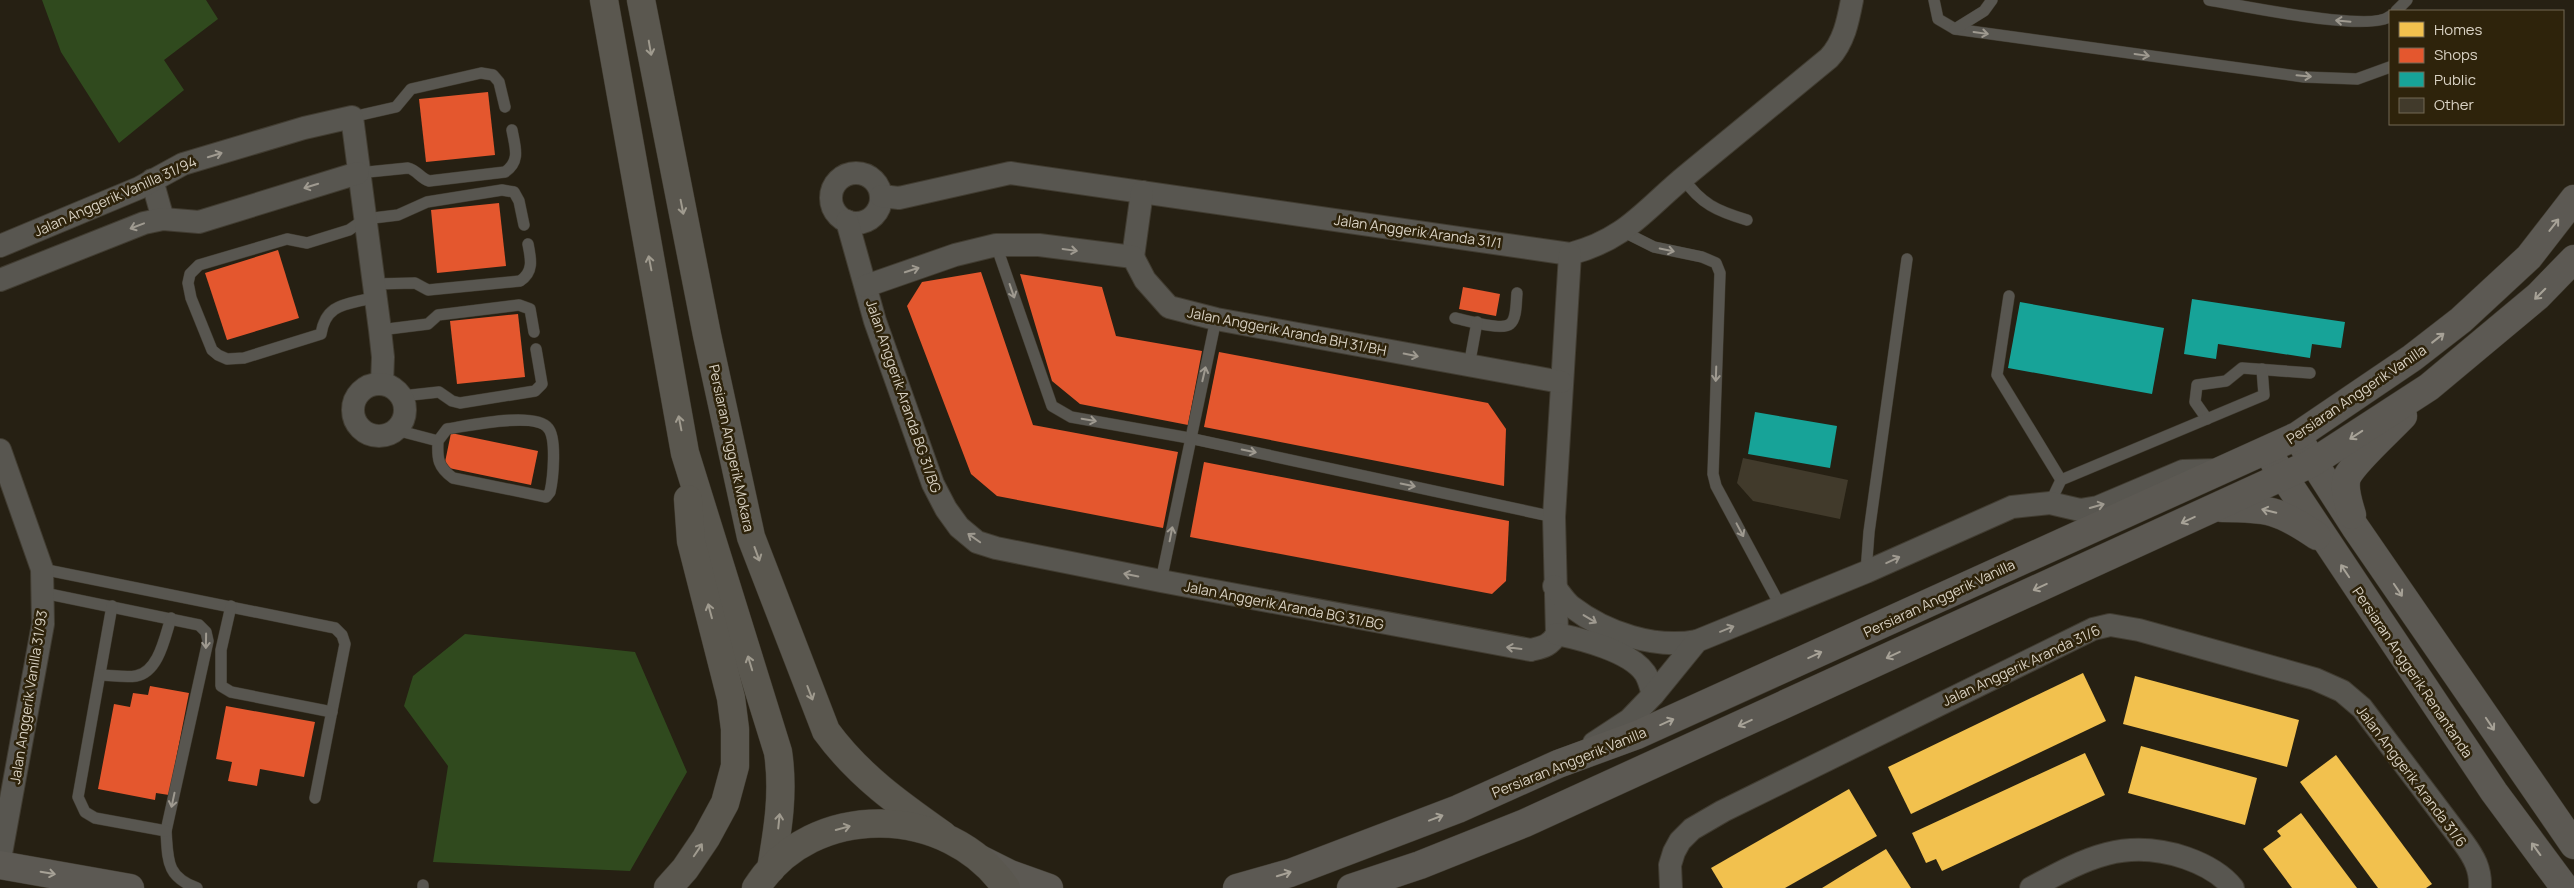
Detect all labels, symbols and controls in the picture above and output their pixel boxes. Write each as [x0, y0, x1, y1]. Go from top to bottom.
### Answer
legend [2389, 10, 2564, 125]
one-way arrow [2335, 16, 2351, 26]
text: Homes [2434, 19, 2483, 40]
one-way arrow [1973, 28, 1989, 38]
one-way arrow [645, 40, 655, 56]
text: Shops [2434, 44, 2478, 65]
one-way arrow [2134, 50, 2150, 60]
text: Public [2434, 69, 2476, 90]
one-way arrow [2295, 71, 2311, 81]
text: Other [2434, 94, 2475, 115]
one-way arrow [206, 149, 222, 159]
street label: Jalan Anggerik Vanilla 31/94 [31, 151, 199, 241]
one-way arrow [303, 182, 319, 191]
one-way arrow [677, 199, 687, 215]
street label: Jalan Anggerik Aranda 31/1 [1333, 210, 1503, 252]
one-way arrow [2548, 219, 2559, 232]
one-way arrow [130, 222, 146, 231]
one-way arrow [1062, 245, 1078, 255]
one-way arrow [1658, 246, 1674, 255]
one-way arrow [644, 256, 654, 272]
one-way arrow [903, 264, 919, 274]
one-way arrow [1008, 282, 1017, 298]
one-way arrow [2534, 288, 2546, 300]
street label: Jalan Anggerik Aranda BG 31/BG [862, 297, 946, 495]
street label: Jalan Anggerik Aranda BH 31/BH [1186, 302, 1388, 360]
one-way arrow [2431, 333, 2444, 344]
street label: Persiaran Anggerik Vanilla [2282, 340, 2430, 448]
one-way arrow [1402, 351, 1418, 361]
street label: Persiaran Anggerik Mokara [705, 363, 759, 533]
one-way arrow [1712, 365, 1721, 381]
one-way arrow [1200, 367, 1209, 383]
one-way arrow [1081, 415, 1097, 425]
one-way arrow [674, 416, 684, 432]
one-way arrow [2349, 430, 2363, 440]
one-way arrow [1240, 447, 1256, 456]
one-way arrow [1399, 481, 1415, 490]
one-way arrow [2089, 501, 2105, 511]
one-way arrow [2262, 505, 2278, 515]
one-way arrow [2181, 515, 2196, 525]
one-way arrow [1736, 522, 1745, 537]
one-way arrow [1166, 526, 1176, 542]
one-way arrow [967, 533, 981, 543]
one-way arrow [753, 546, 762, 561]
street label: Persiaran Anggerik Vanilla [1860, 555, 2018, 641]
one-way arrow [1885, 555, 1900, 564]
one-way arrow [2340, 564, 2350, 578]
one-way arrow [1124, 570, 1140, 580]
street label: Jalan Anggerik Aranda BG 31/BG [1182, 576, 1386, 634]
one-way arrow [2033, 583, 2048, 593]
street label: Persiaran Anggerik Renantanda [2349, 583, 2477, 761]
one-way arrow [2393, 583, 2404, 597]
one-way arrow [705, 603, 715, 619]
street label: Jalan Anggerik Vanilla 31/93 [5, 609, 51, 785]
one-way arrow [1583, 613, 1597, 624]
street label: Jalan Anggerik Aranda 31/6 [1939, 620, 2103, 710]
one-way arrow [1718, 624, 1734, 633]
one-way arrow [202, 633, 211, 649]
one-way arrow [1507, 643, 1523, 653]
one-way arrow [1807, 649, 1822, 659]
one-way arrow [1886, 651, 1901, 660]
one-way arrow [745, 656, 754, 671]
one-way arrow [806, 685, 815, 700]
street label: Jalan Anggerik Aranda 31/6 [2353, 701, 2471, 851]
one-way arrow [1659, 716, 1674, 726]
one-way arrow [2485, 717, 2495, 731]
one-way arrow [1738, 718, 1753, 728]
street label: Persiaran Anggerik Vanilla [1489, 722, 1649, 802]
one-way arrow [168, 792, 177, 808]
one-way arrow [1429, 812, 1444, 821]
one-way arrow [774, 813, 784, 829]
one-way arrow [834, 823, 850, 832]
one-way arrow [2531, 842, 2541, 856]
one-way arrow [693, 843, 703, 857]
one-way arrow [40, 869, 56, 879]
one-way arrow [1276, 869, 1292, 879]

